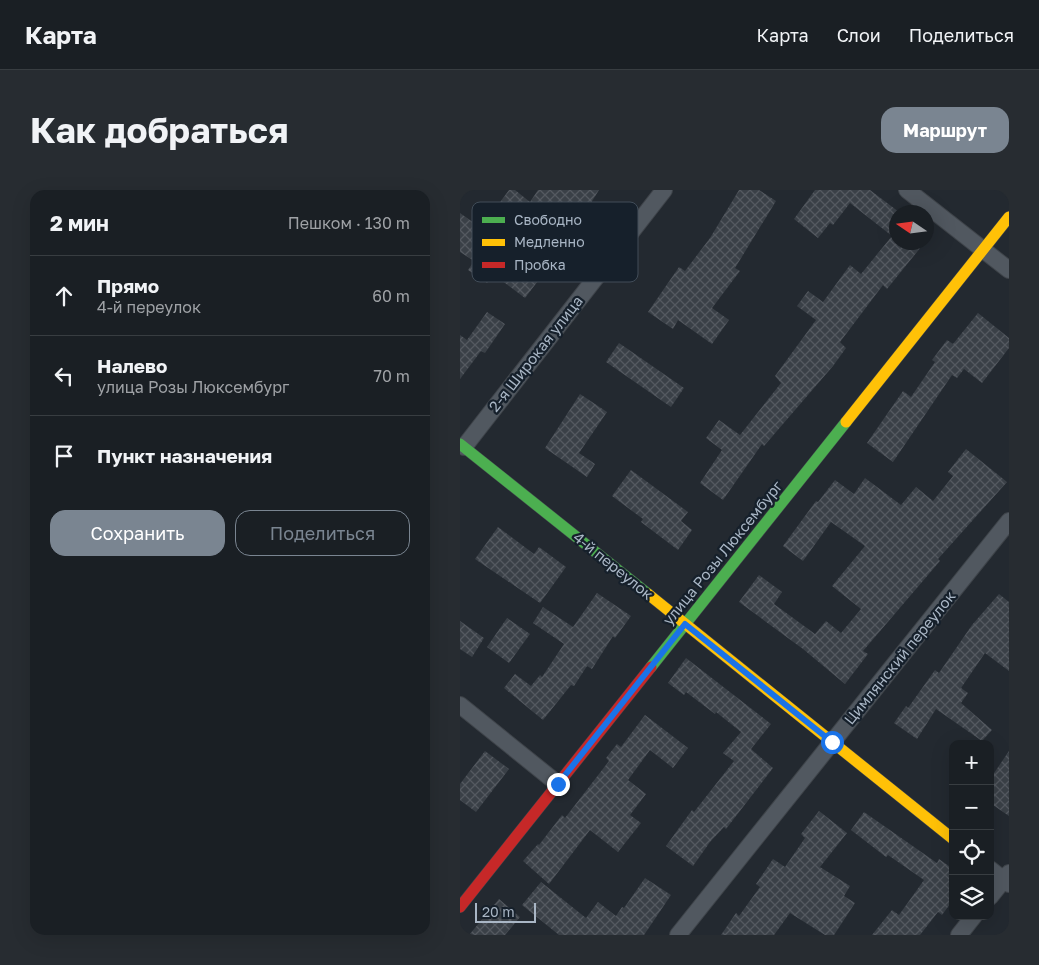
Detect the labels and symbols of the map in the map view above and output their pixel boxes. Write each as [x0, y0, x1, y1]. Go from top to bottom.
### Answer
legend [472, 202, 638, 282]
north arrow [889, 205, 934, 250]
text: Свободно [514, 211, 582, 228]
text: Медленно [514, 233, 585, 250]
text: Пробка [514, 256, 566, 273]
street label: 2-я Широкая улица [484, 292, 586, 415]
street label: улица Розы Люксембург [658, 477, 786, 628]
street label: 4-й переулок [570, 528, 657, 603]
street label: Цимлянский переулок [840, 587, 959, 728]
route start [821, 731, 844, 754]
route end [547, 773, 570, 796]
scale bar [475, 900, 536, 923]

